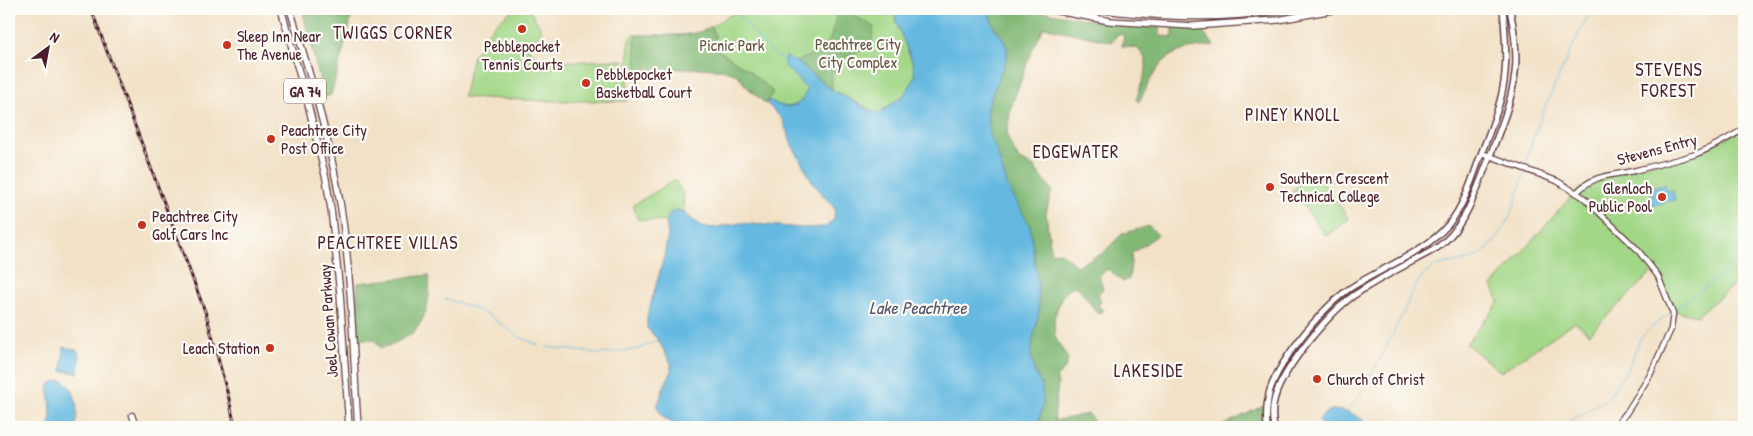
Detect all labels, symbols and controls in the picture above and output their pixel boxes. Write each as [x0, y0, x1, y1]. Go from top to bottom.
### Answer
district label: TWIGGS CORNER [333, 20, 453, 45]
north arrow [22, 22, 72, 72]
marker: Pebblepocket Tennis Courts [516, 23, 528, 35]
place label: Sleep Inn Near The Avenue [237, 25, 321, 65]
text: N [47, 27, 64, 47]
park label: Peachtree City City Complex [815, 33, 901, 73]
park label: Picnic Park [700, 34, 765, 56]
place label: Pebblepocket Tennis Courts [481, 35, 563, 75]
marker: Sleep Inn Near The Avenue [221, 39, 233, 51]
district label: STEVENS FOREST [1635, 57, 1703, 103]
place label: Pebblepocket Basketball Court [596, 63, 692, 103]
marker: Pebblepocket Basketball Court [580, 77, 592, 89]
road number: GA 74 [284, 78, 326, 104]
district label: PINEY KNOLL [1245, 102, 1341, 127]
place label: Peachtree City Post Office [281, 119, 367, 159]
street label: Stevens Entry [1615, 128, 1700, 170]
marker: Peachtree City Post Office [265, 133, 277, 145]
district label: EDGEWATER [1033, 139, 1119, 164]
place label: Southern Crescent Technical College [1280, 167, 1389, 207]
place label: Glenloch Public Pool [1589, 177, 1653, 217]
marker: Southern Crescent Technical College [1264, 181, 1276, 193]
marker: Glenloch Public Pool [1656, 191, 1668, 203]
place label: Peachtree City Golf Cars Inc [152, 205, 238, 245]
marker: Peachtree City Golf Cars Inc [136, 219, 148, 231]
district label: PEACHTREE VILLAS [317, 230, 459, 255]
street label: Joel Cowan Parkway [313, 263, 343, 378]
water label: Lake Peachtree [869, 295, 968, 320]
place label: Leach Station [183, 337, 260, 359]
marker: Leach Station [264, 342, 276, 354]
district label: LAKESIDE [1114, 358, 1184, 383]
place label: Church of Christ [1327, 368, 1425, 390]
marker: Church of Christ [1311, 373, 1323, 385]

